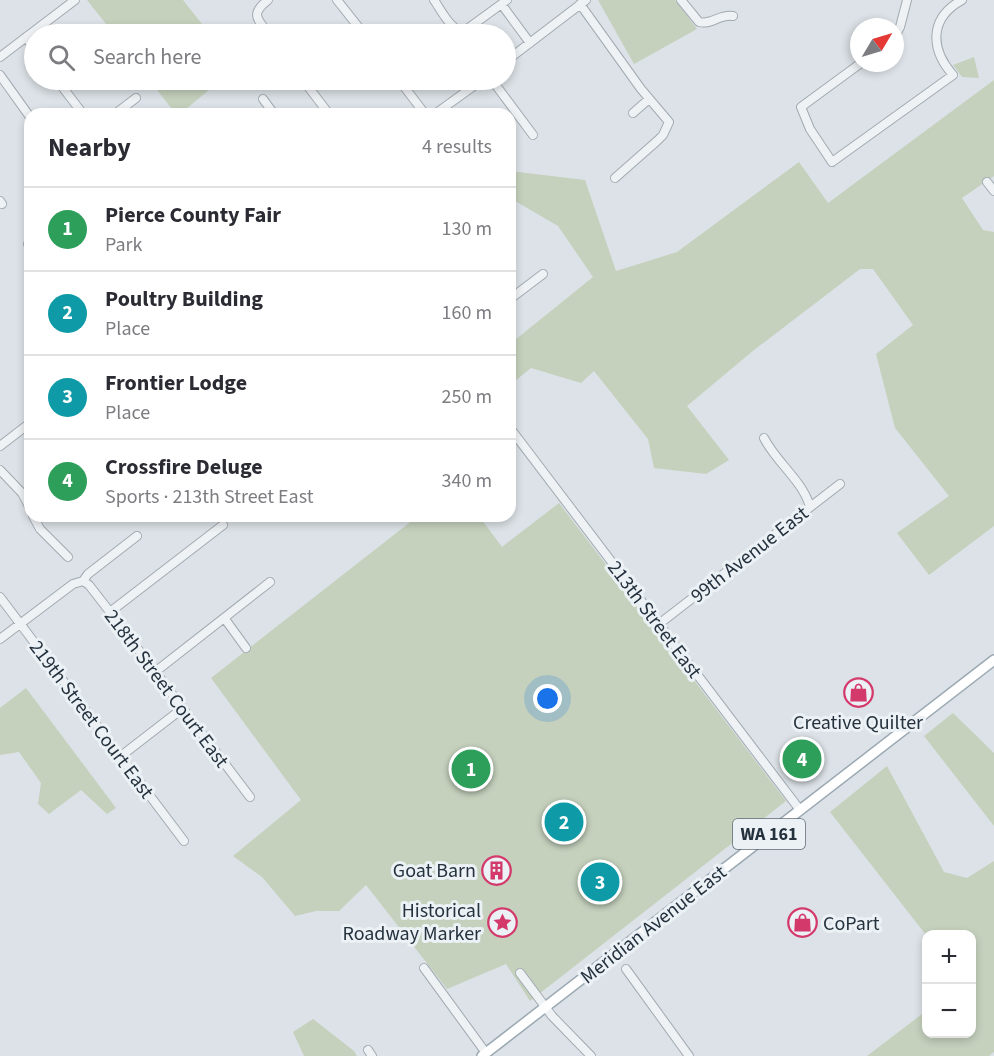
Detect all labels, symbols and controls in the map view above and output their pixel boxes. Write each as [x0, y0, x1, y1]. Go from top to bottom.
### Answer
north arrow [850, 18, 904, 72]
search box [24, 24, 516, 90]
icon: search [45, 41, 78, 74]
text: Search here [93, 41, 201, 73]
text: Nearby [48, 129, 131, 166]
text: 4 results [422, 133, 492, 161]
text: Pierce County Fair [105, 199, 281, 231]
text: 1 [62, 215, 73, 243]
text: 130 m [442, 215, 492, 243]
text: Park [105, 231, 142, 259]
text: Poultry Building [105, 283, 263, 315]
text: 2 [62, 299, 73, 327]
text: 160 m [442, 299, 492, 327]
text: Place [105, 315, 150, 343]
text: Frontier Lodge [105, 367, 247, 399]
text: 3 [62, 383, 73, 411]
text: 250 m [442, 383, 492, 411]
text: Place [105, 399, 150, 427]
text: Crossfire Deluge [105, 451, 263, 483]
text: 4 [62, 467, 73, 495]
text: 340 m [442, 467, 492, 495]
text: Sports · 213th Street East [105, 483, 313, 511]
street label: 99th Avenue East [685, 500, 815, 610]
street label: 213th Street East [601, 555, 708, 684]
street label: 218th Street Court East [97, 604, 235, 774]
street label: 219th Street Court East [22, 635, 160, 805]
shop icon: Creative Quilter [842, 676, 874, 708]
your location [533, 684, 562, 713]
place label: Creative Quilter [793, 709, 923, 737]
pin: 4 [782, 736, 822, 782]
pin: 1 [452, 746, 490, 792]
pin: 2 [544, 800, 584, 844]
road number: WA 161 [733, 819, 805, 849]
building icon: Goat Barn [481, 854, 513, 886]
place label: Goat Barn [393, 857, 476, 885]
street label: Meridian Avenue East [575, 859, 733, 991]
pin: 3 [580, 860, 620, 904]
place label: Historical Roadway Marker [343, 897, 481, 948]
place icon: Historical Roadway Marker [486, 906, 518, 938]
shop icon: CoPart [786, 907, 818, 939]
place label: CoPart [823, 910, 880, 938]
map controls [922, 930, 976, 1038]
button: + [922, 930, 976, 984]
button: − [922, 984, 976, 1038]

